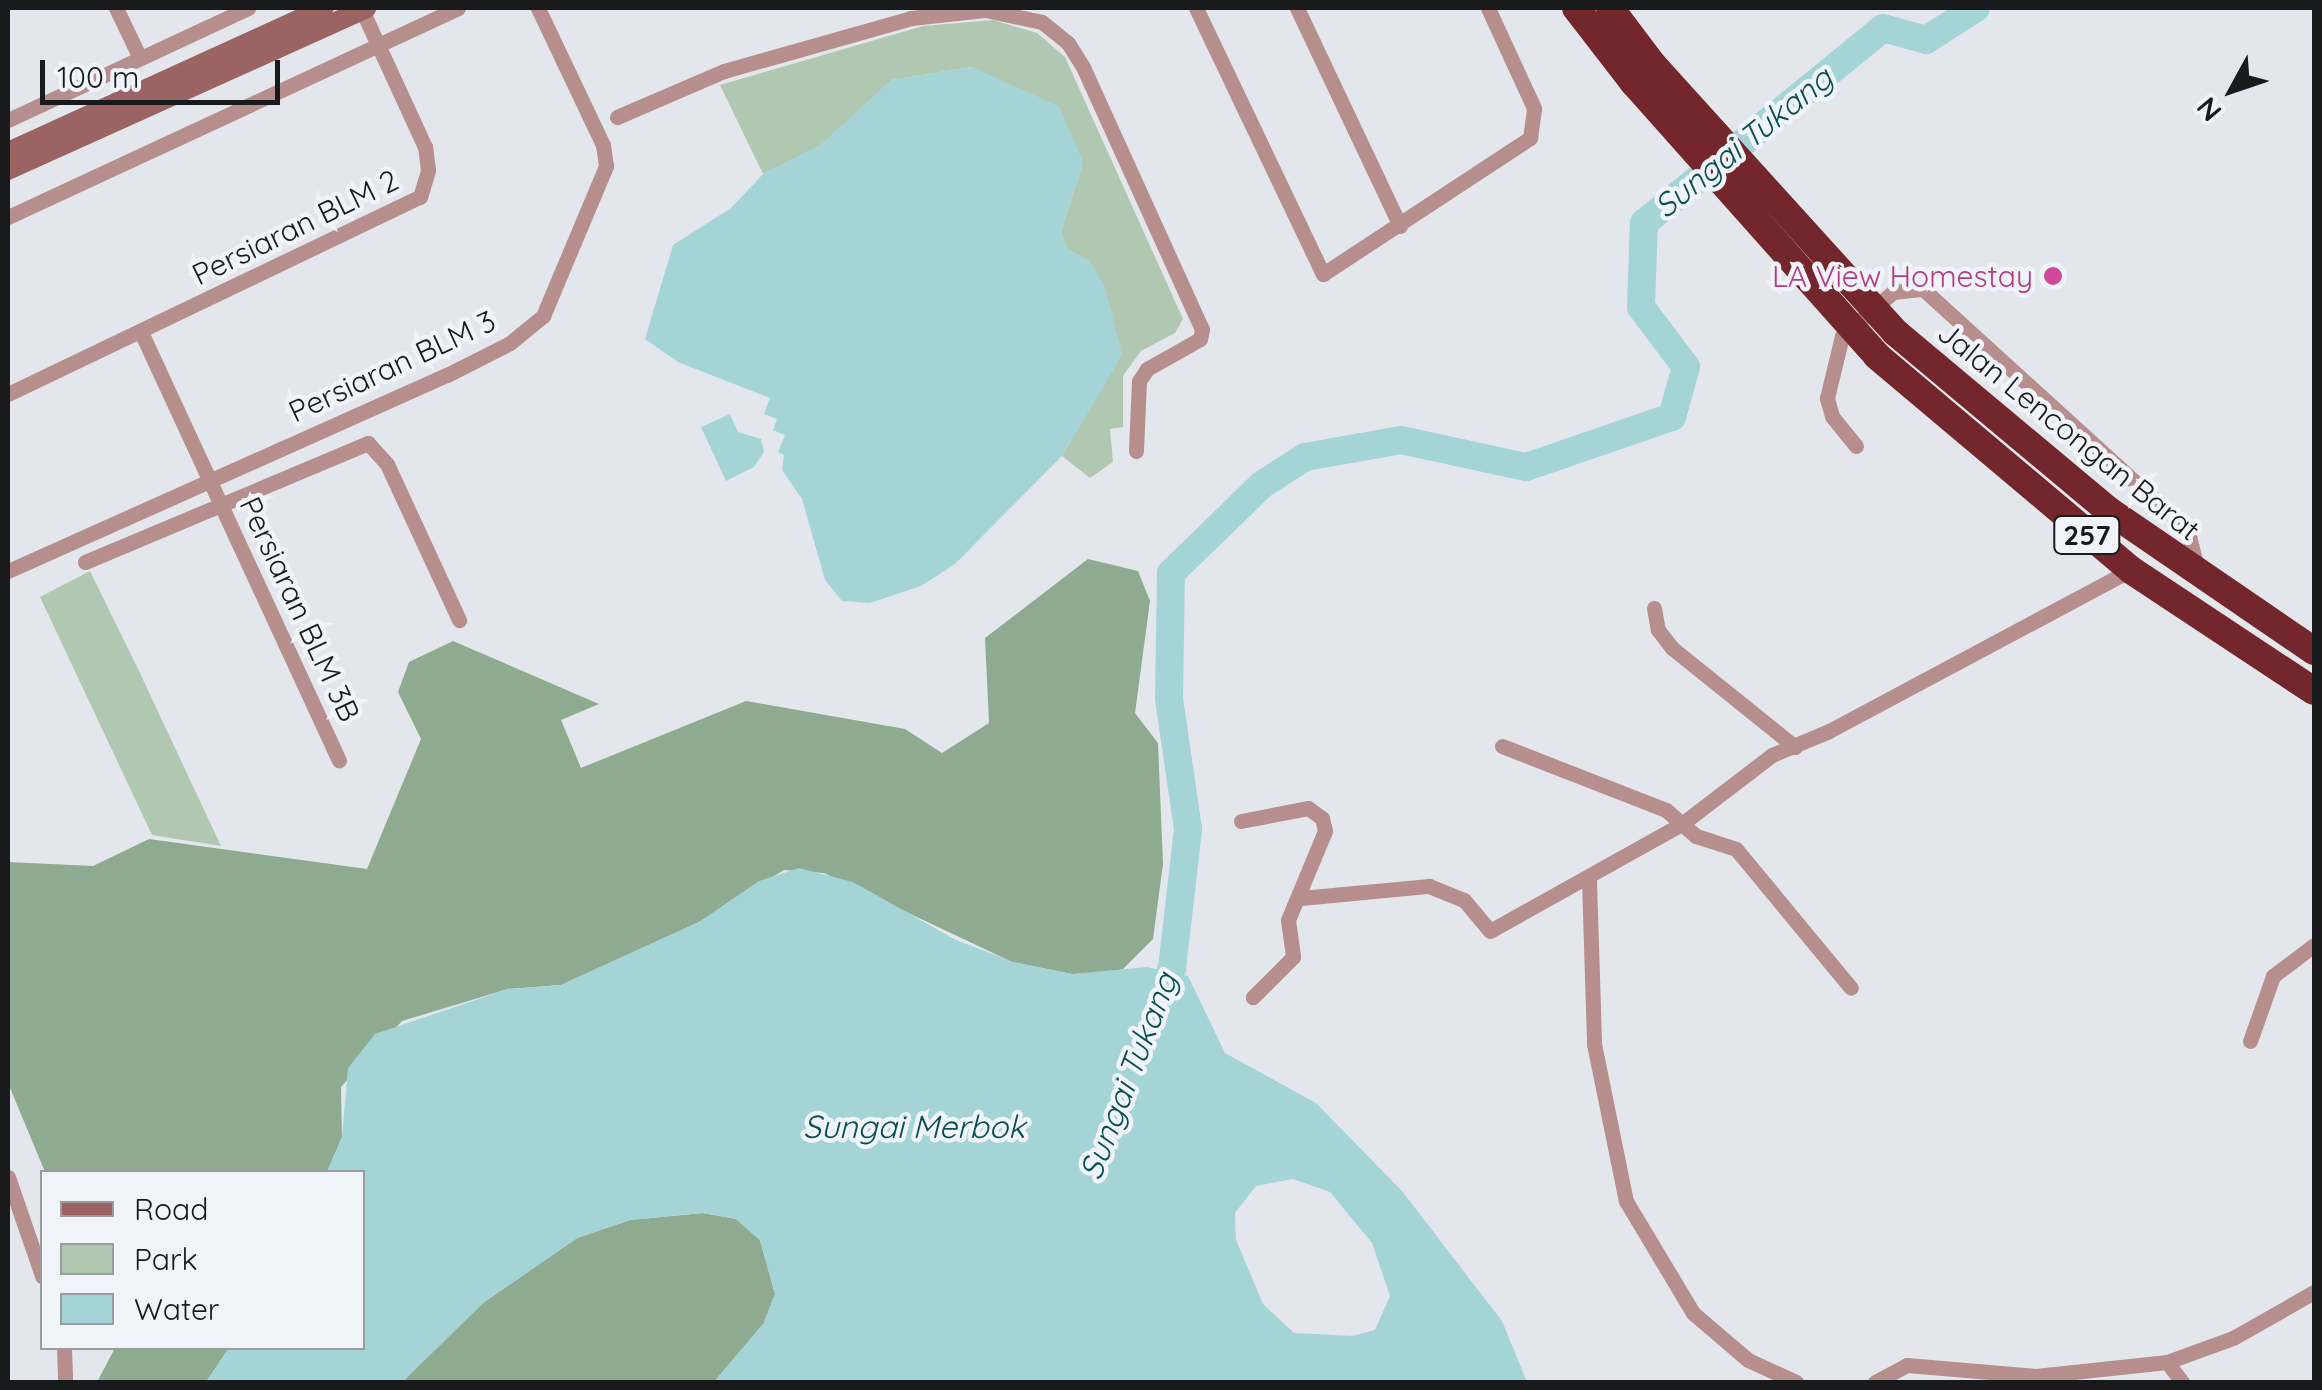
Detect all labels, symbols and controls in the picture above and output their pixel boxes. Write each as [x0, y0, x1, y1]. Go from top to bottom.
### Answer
scale bar [45, 40, 285, 102]
north arrow [2182, 40, 2282, 140]
text: 100 m [57, 58, 139, 96]
water label: Sungai Tukang [1646, 58, 1840, 226]
text: N [2189, 90, 2229, 129]
street label: Persiaran BLM 2 [186, 162, 404, 292]
place label: LA View Homestay [1772, 258, 2033, 294]
marker: LA View Homestay [2042, 265, 2064, 287]
street label: Persiaran BLM 3 [283, 302, 501, 430]
street label: Jalan Lencongan Barat [1931, 314, 2207, 548]
street label: Persiaran BLM 3B [232, 491, 368, 727]
road number: 257 [2052, 512, 2122, 558]
water label: Sungai Tukang [1071, 967, 1185, 1185]
water label: Sungai Merbok [803, 1107, 1025, 1145]
legend [40, 1170, 365, 1350]
text: Road [134, 1190, 208, 1228]
text: Park [134, 1240, 198, 1278]
text: Water [134, 1290, 219, 1328]

